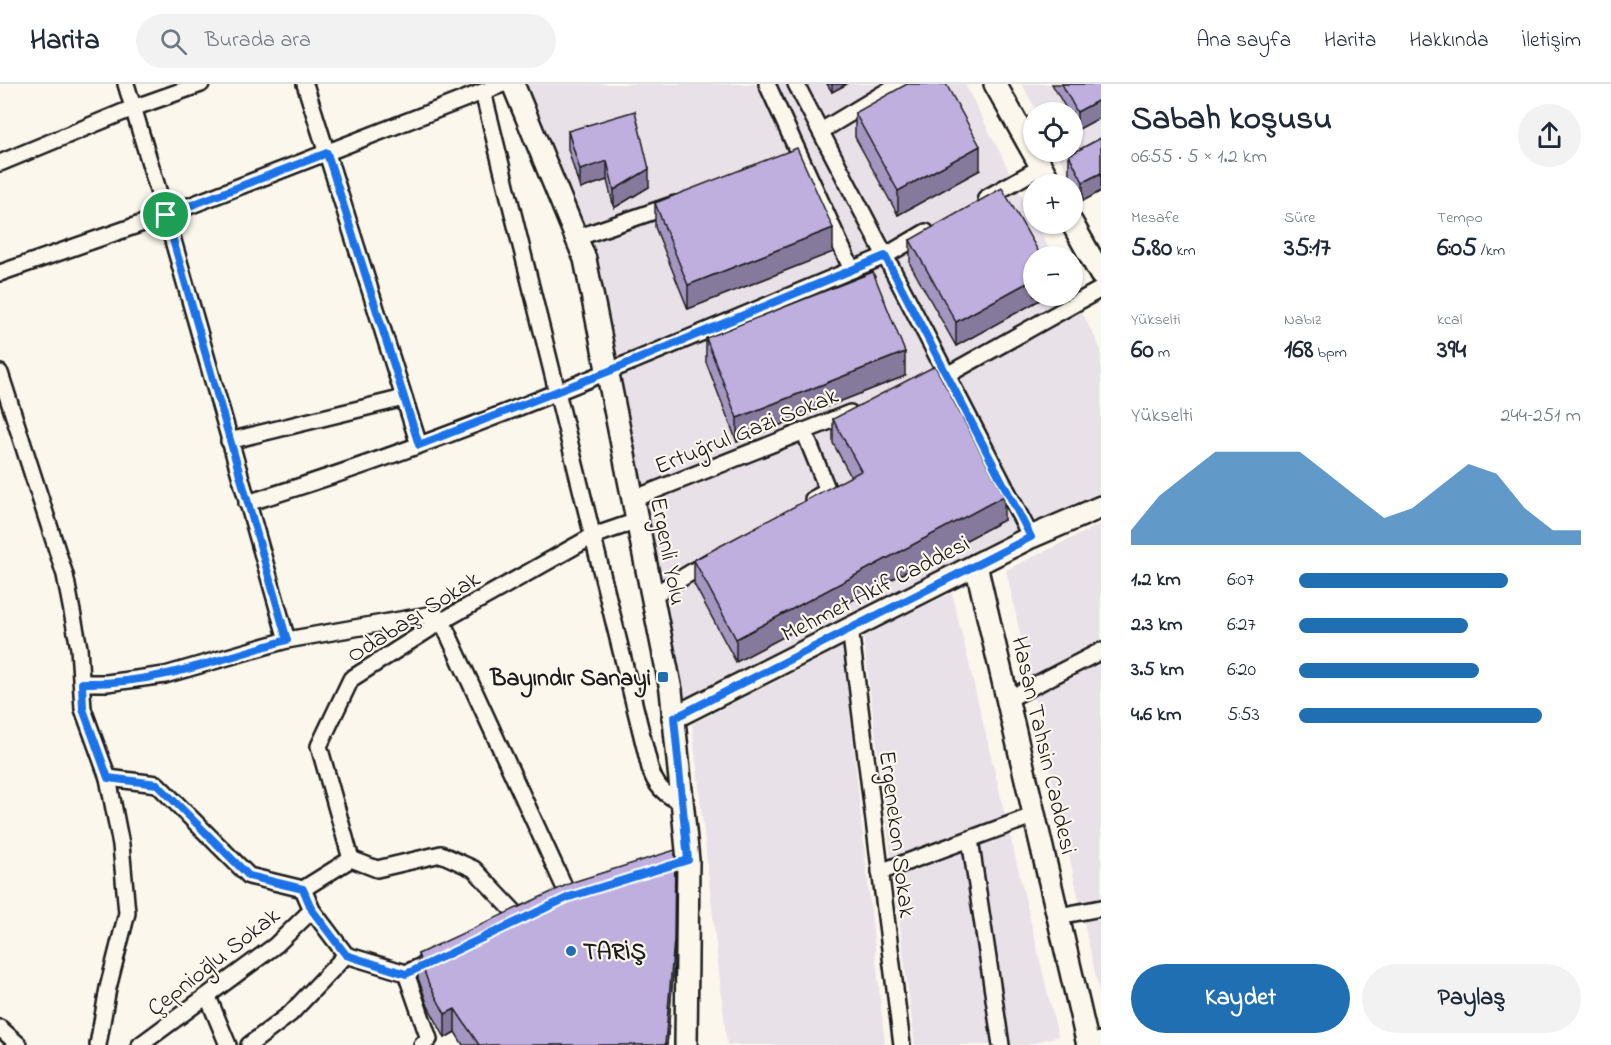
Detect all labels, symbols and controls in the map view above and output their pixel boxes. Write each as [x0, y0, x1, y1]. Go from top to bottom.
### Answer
search box [136, 14, 556, 68]
text: Harita [30, 21, 100, 62]
icon: search [157, 25, 190, 58]
text: Burada ara [205, 25, 311, 57]
text: Ana sayfa [1196, 26, 1291, 56]
text: Harita [1324, 26, 1376, 56]
text: Hakkında [1409, 26, 1489, 56]
text: İletişim [1522, 26, 1581, 56]
text: Sabah koşusu [1131, 96, 1332, 144]
map controls [1023, 102, 1083, 306]
button: locate [1023, 102, 1083, 162]
button: share [1518, 104, 1581, 167]
text: 06:55 · 5 × 1.2 km [1131, 143, 1267, 172]
button: + [1023, 174, 1083, 234]
pin [140, 189, 191, 240]
icon: arrive [149, 198, 182, 231]
text: Mesafe [1131, 206, 1179, 230]
text: Süre [1284, 206, 1316, 230]
text: Tempo [1437, 206, 1483, 230]
text: 5.80 [1131, 230, 1172, 268]
text: 35:17 [1284, 230, 1331, 268]
text: 6:05 [1437, 230, 1477, 268]
text: km [1172, 239, 1196, 263]
text: /km [1477, 239, 1505, 263]
button: − [1023, 246, 1083, 306]
text: Yükselti [1131, 308, 1181, 332]
text: Nabız [1284, 308, 1321, 332]
text: kcal [1437, 308, 1462, 332]
text: 60 [1131, 332, 1154, 370]
text: 168 [1284, 332, 1313, 370]
text: 394 [1437, 332, 1466, 370]
text: m [1154, 341, 1170, 365]
text: bpm [1313, 341, 1347, 365]
street label: Ertuğrul Gazi Sokak [650, 379, 844, 485]
text: Yükselti [1131, 402, 1193, 431]
text: 244–251 m [1501, 402, 1581, 431]
street label: Ergenli Yolu [639, 494, 694, 609]
street label: Mehmet Akif Caddesi [776, 528, 976, 653]
street label: Odabaşı Sokak [341, 563, 488, 673]
text: 1.2 km [1131, 566, 1181, 595]
text: 6:07 [1227, 566, 1254, 595]
text: 2.3 km [1131, 611, 1183, 640]
text: 6:27 [1227, 611, 1256, 640]
street label: Hasan Tahsin Caddesi [1000, 633, 1085, 858]
text: 3.5 km [1131, 656, 1184, 685]
text: 6:20 [1227, 656, 1256, 685]
place label: Bayındır Sanayi [489, 662, 651, 698]
marker: Bayındır Sanayi [656, 670, 670, 684]
text: 4.6 km [1131, 701, 1181, 730]
text: 5:53 [1227, 701, 1260, 730]
street label: Ergenekon Sokak [868, 749, 923, 920]
street label: Çepnioğlu Sokak [141, 900, 289, 1026]
place label: TARİŞ [583, 936, 646, 971]
marker: TARİŞ [564, 944, 578, 958]
button: Kaydet [1131, 964, 1350, 1033]
button: Paylaş [1362, 964, 1581, 1033]

